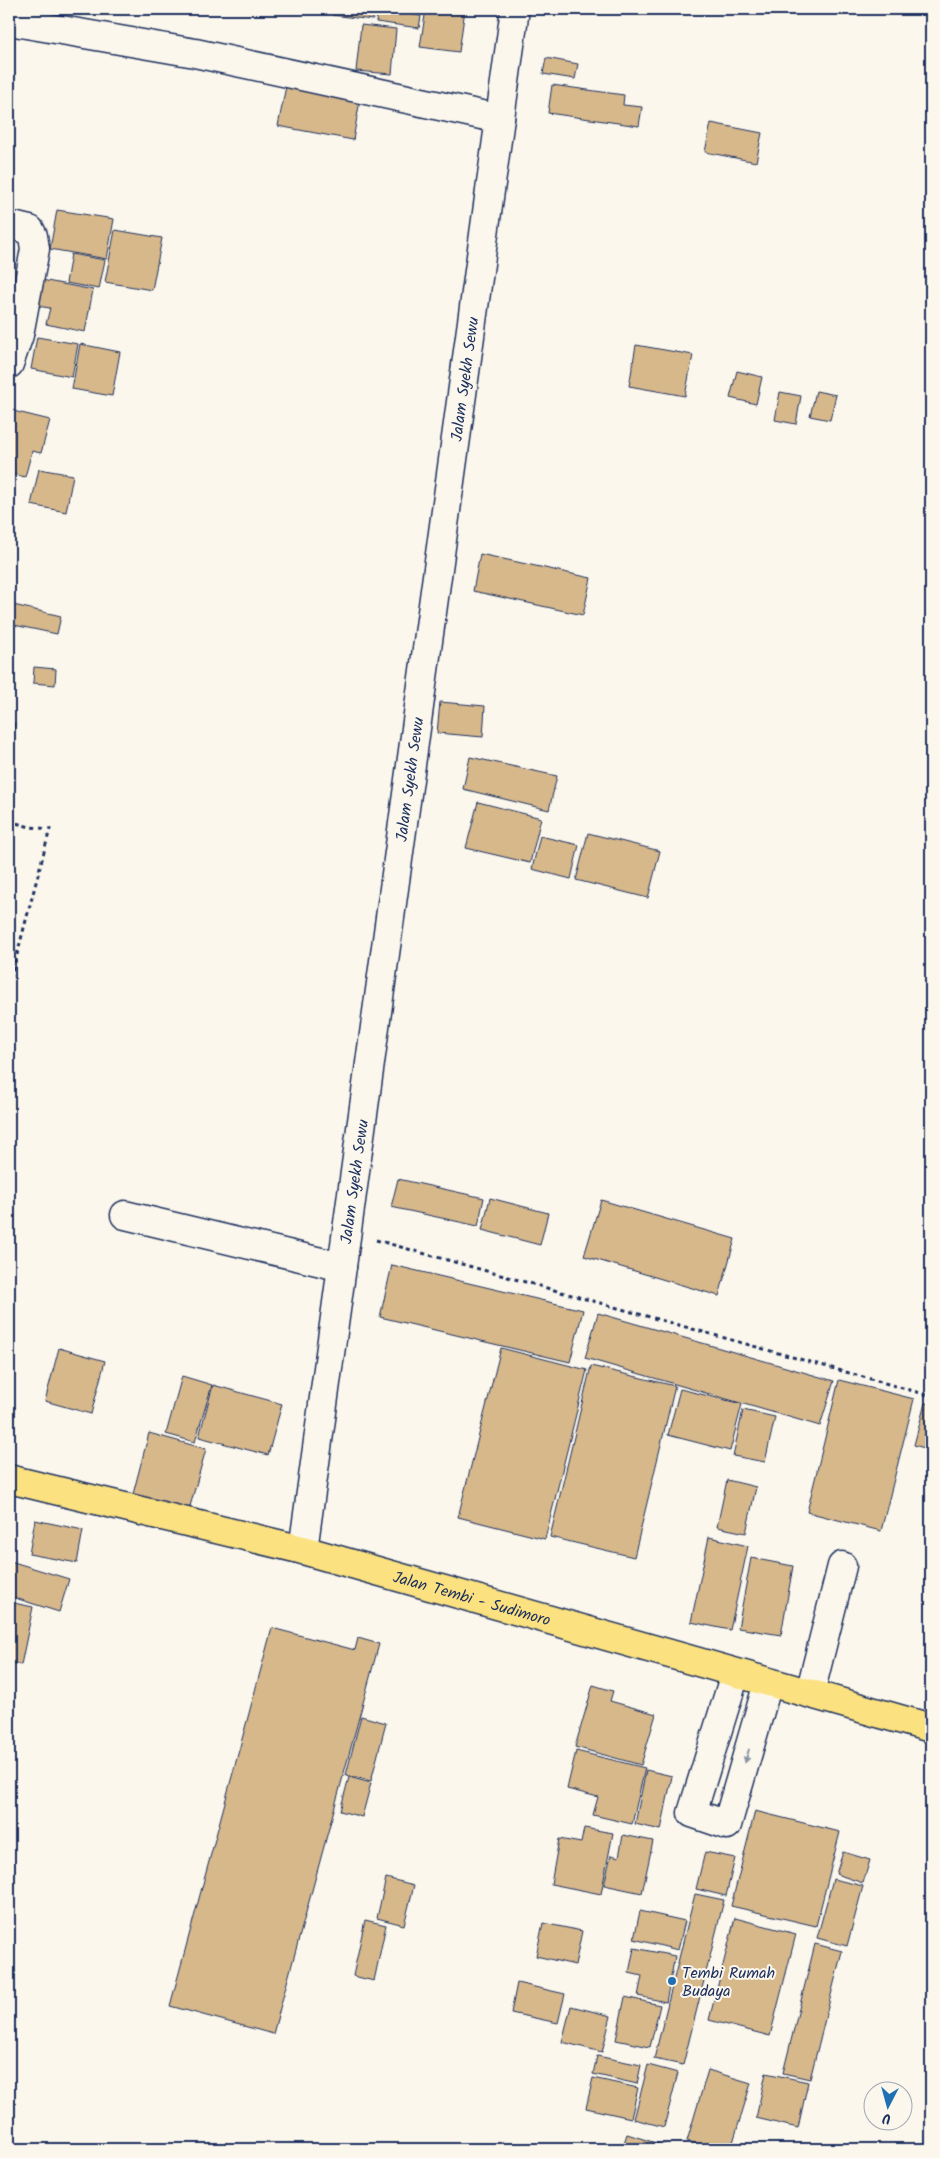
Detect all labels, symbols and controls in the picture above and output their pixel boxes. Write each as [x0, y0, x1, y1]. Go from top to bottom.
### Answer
street label: Jalam Syekh Sewu [445, 315, 487, 443]
street label: Jalam Syekh Sewu [390, 715, 431, 843]
street label: Jalam Syekh Sewu [334, 1117, 376, 1246]
street label: Jalan Tembi - Sudimoro [390, 1565, 553, 1634]
one-way arrow [742, 1749, 750, 1764]
place label: Tembi Rumah Budaya [682, 1961, 775, 2004]
marker: Tembi Rumah Budaya [666, 1975, 678, 1987]
north arrow [862, 2080, 912, 2130]
text: U [881, 2106, 892, 2129]

